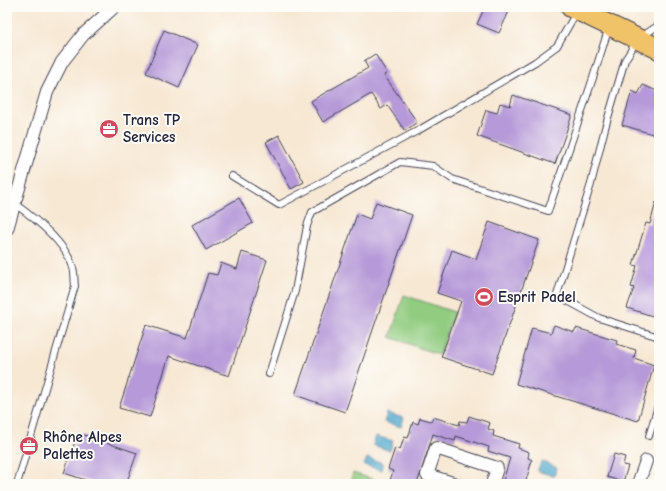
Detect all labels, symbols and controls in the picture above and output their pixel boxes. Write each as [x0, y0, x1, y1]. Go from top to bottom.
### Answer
place label: Trans TP Services [123, 111, 181, 146]
office icon: Trans TP Services [98, 118, 120, 140]
sports icon: Esprit Padel [473, 286, 495, 308]
place label: Esprit Padel [498, 288, 576, 306]
place label: Rhône Alpes Palettes [43, 428, 122, 463]
office icon: Rhône Alpes Palettes [18, 435, 40, 457]

